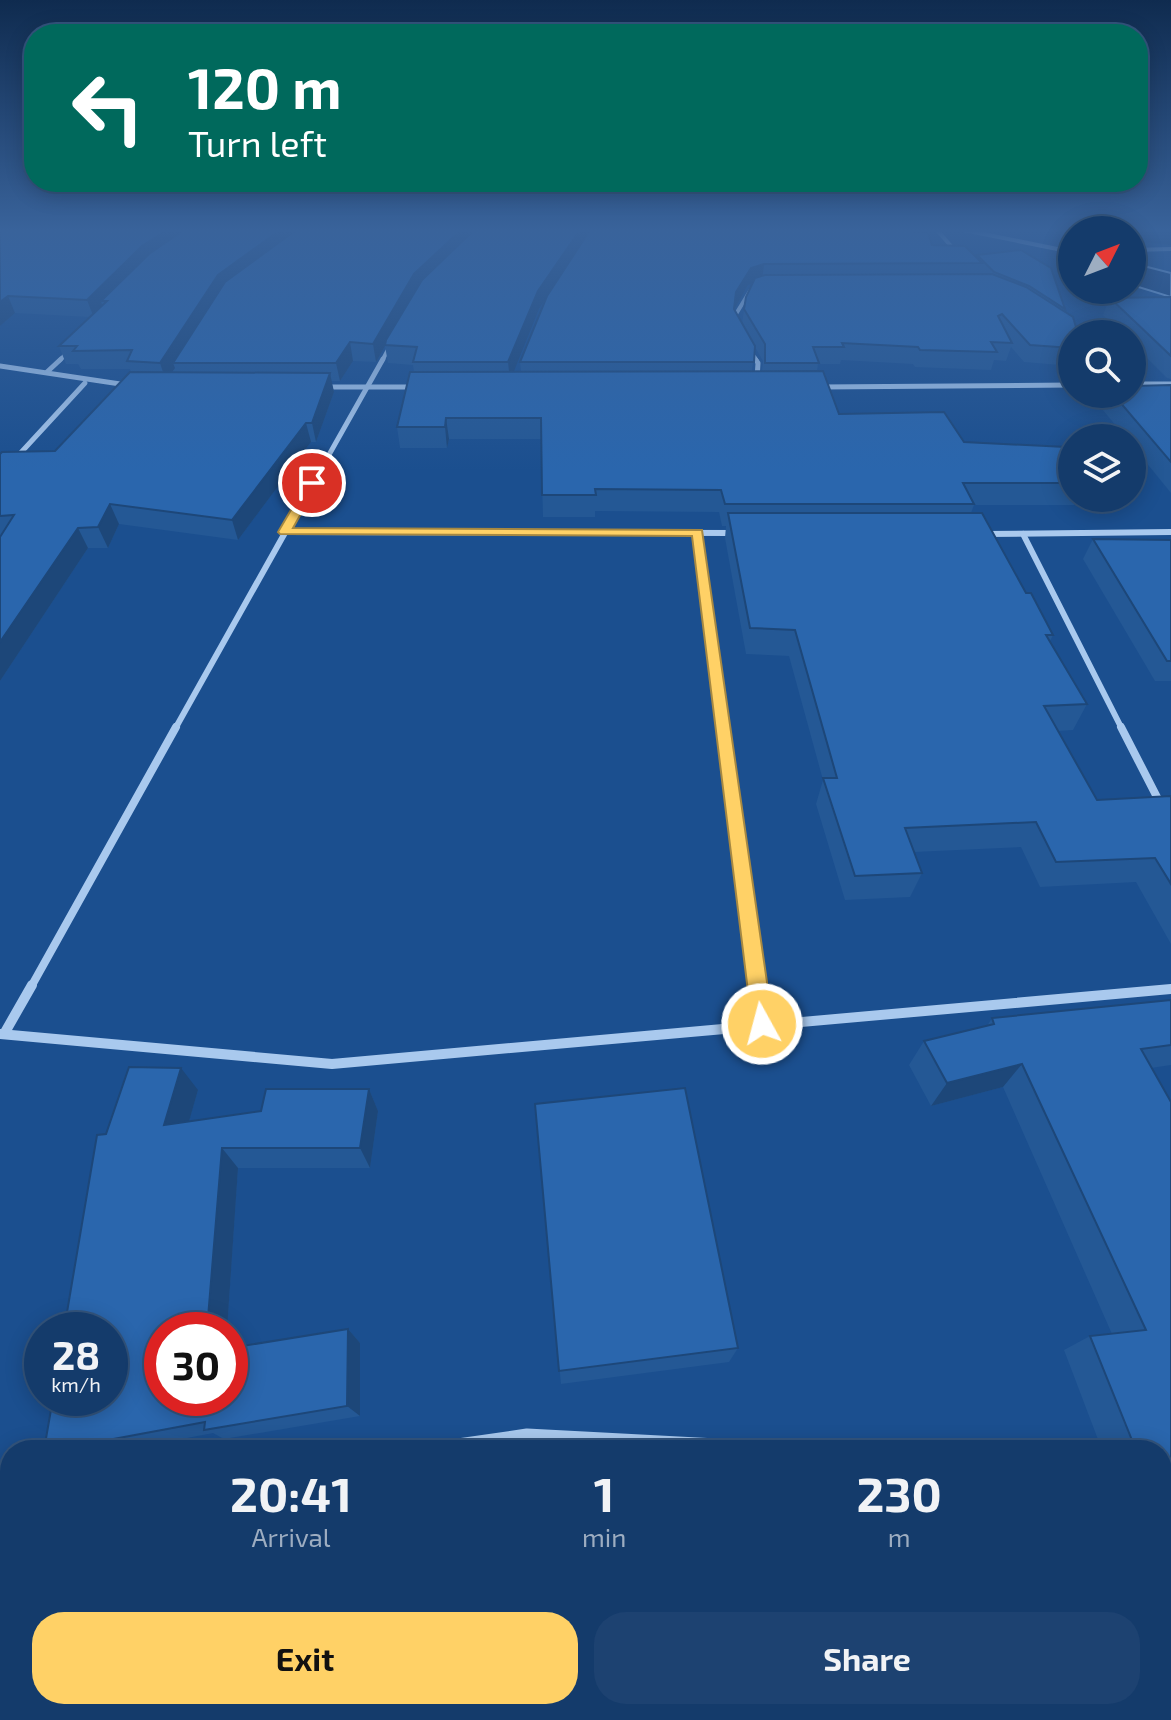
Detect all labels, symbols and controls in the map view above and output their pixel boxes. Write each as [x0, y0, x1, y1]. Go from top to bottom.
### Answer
text: 120 m [188, 53, 342, 120]
icon: left [56, 56, 160, 160]
text: Turn left [188, 121, 327, 164]
north arrow [1058, 216, 1146, 304]
map controls [1058, 216, 1146, 512]
button: search [1058, 320, 1146, 408]
button: layers [1058, 424, 1146, 512]
pin [278, 449, 346, 517]
icon: arrive [290, 461, 334, 505]
position arrow [720, 982, 804, 1066]
speed limit sign: 30 [144, 1312, 248, 1416]
text: 28 [52, 1330, 100, 1378]
text: km/h [51, 1372, 101, 1396]
text: 20:41 [230, 1464, 352, 1522]
text: 1 [594, 1464, 615, 1522]
text: 230 [856, 1464, 942, 1522]
text: Arrival [251, 1521, 331, 1552]
text: min [582, 1521, 626, 1552]
text: m [888, 1521, 911, 1552]
button: Exit [32, 1612, 578, 1704]
button: Share [594, 1612, 1140, 1704]

